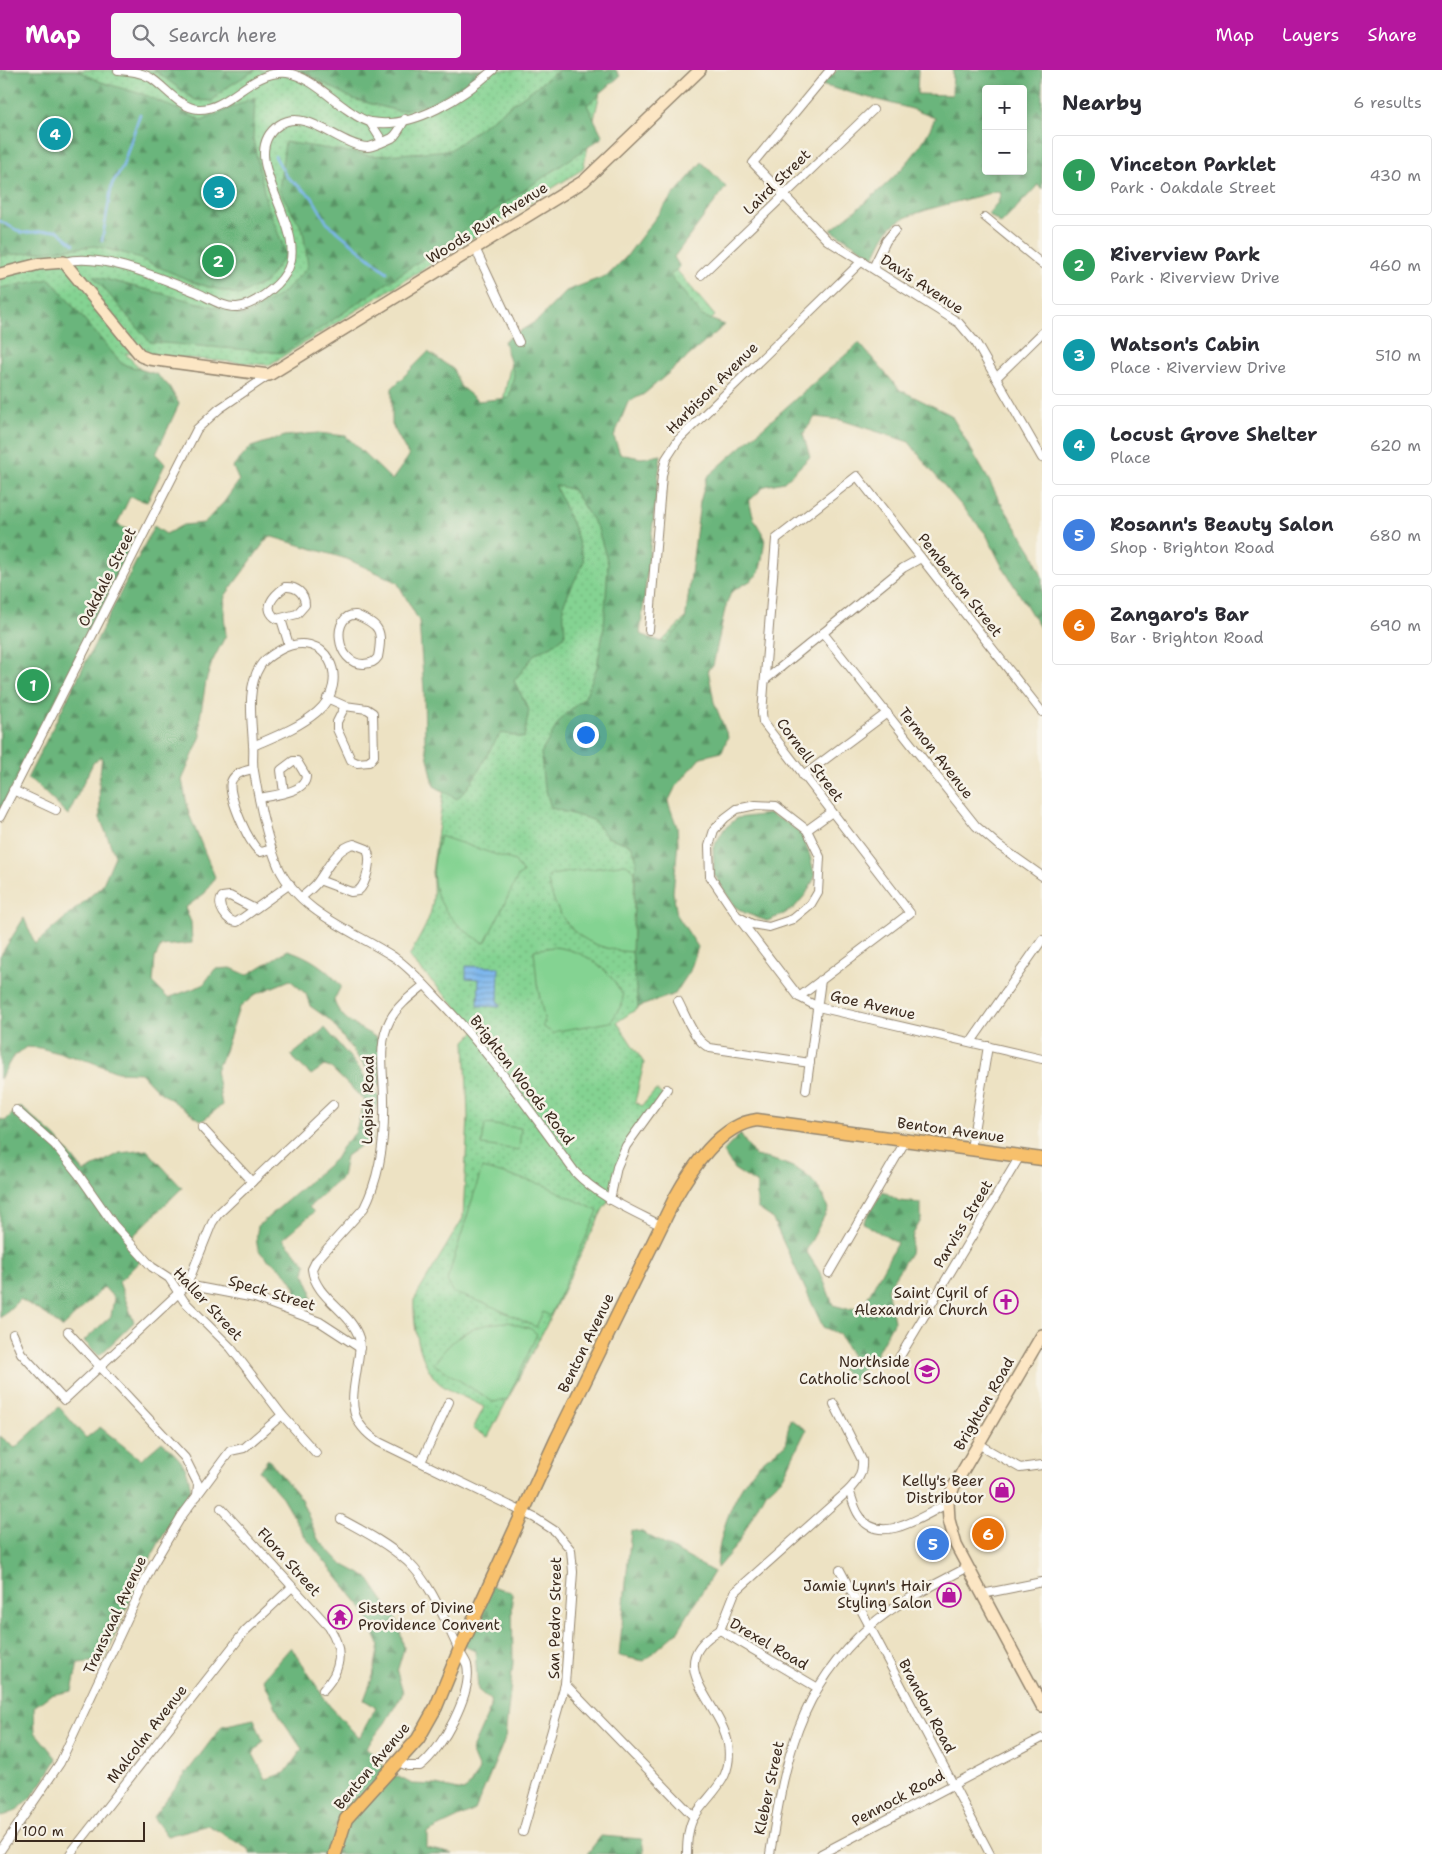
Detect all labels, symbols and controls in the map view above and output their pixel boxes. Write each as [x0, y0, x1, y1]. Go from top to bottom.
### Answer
search box [111, 13, 461, 58]
text: Map [25, 19, 81, 51]
icon: search [129, 21, 157, 49]
text: Search here [169, 23, 277, 48]
text: Map [1216, 23, 1254, 47]
text: Layers [1282, 23, 1339, 47]
text: Share [1367, 23, 1417, 47]
map controls [982, 85, 1027, 175]
button: + [982, 85, 1027, 130]
text: Nearby [1062, 89, 1142, 117]
text: 6 results [1353, 92, 1422, 113]
pin: 4 [39, 115, 71, 153]
button: − [982, 130, 1027, 175]
street label: Laird Street [739, 145, 815, 219]
text: Vinceton Parklet [1110, 152, 1276, 177]
text: 1 [1075, 165, 1083, 186]
text: 430 m [1370, 165, 1421, 186]
pin: 3 [203, 173, 235, 211]
street label: Woods Run Avenue [422, 177, 552, 269]
text: Park · Oakdale Street [1110, 177, 1276, 198]
pin: 2 [202, 242, 234, 280]
text: Riverview Park [1110, 242, 1260, 267]
street label: Davis Avenue [876, 250, 968, 318]
text: 2 [1073, 255, 1085, 276]
text: 460 m [1369, 255, 1421, 276]
text: Park · Riverview Drive [1110, 267, 1280, 288]
text: Watson's Cabin [1110, 332, 1260, 357]
street label: Harbison Avenue [662, 338, 762, 438]
text: 3 [1073, 345, 1085, 366]
text: 510 m [1375, 345, 1421, 366]
text: Place · Riverview Drive [1110, 357, 1286, 378]
text: Locust Grove Shelter [1110, 422, 1318, 447]
text: 4 [1073, 435, 1085, 456]
text: 620 m [1370, 435, 1421, 456]
text: Place [1110, 447, 1151, 468]
text: Rosann's Beauty Salon [1110, 512, 1334, 537]
street label: Oakdale Street [73, 524, 141, 630]
text: 5 [1074, 525, 1084, 546]
text: 680 m [1369, 525, 1421, 546]
street label: Pemberton Street [913, 529, 1007, 641]
text: Shop · Brighton Road [1110, 537, 1274, 558]
text: Zangaro's Bar [1110, 602, 1249, 627]
text: 6 [1073, 615, 1085, 636]
text: 690 m [1370, 615, 1421, 636]
text: Bar · Brighton Road [1110, 627, 1264, 648]
pin: 1 [17, 666, 49, 704]
street label: Termon Avenue [894, 703, 978, 803]
street label: Cornell Street [772, 714, 848, 806]
your location [573, 722, 599, 748]
street label: Goe Avenue [828, 985, 918, 1025]
street label: Brighton Woods Road [465, 1011, 579, 1149]
street label: Lapish Road [357, 1055, 379, 1145]
street label: Benton Avenue [896, 1113, 1006, 1147]
street label: Parviss Street [929, 1176, 997, 1272]
street label: Haller Street [169, 1263, 247, 1345]
street label: Speck Street [226, 1270, 318, 1316]
place label: Saint Cyril of Alexandria Church [854, 1283, 989, 1320]
church icon: Saint Cyril of Alexandria Church [993, 1289, 1019, 1315]
street label: Benton Avenue [553, 1290, 619, 1396]
place label: Northside Catholic School [799, 1352, 910, 1389]
street label: Brighton Road [949, 1353, 1019, 1454]
school or university icon: Northside Catholic School [914, 1358, 940, 1384]
place label: Kelly's Beer Distributor [902, 1471, 984, 1508]
shop icon: Kelly's Beer Distributor [989, 1477, 1015, 1503]
pin: 6 [972, 1515, 1004, 1553]
street label: Flora Street [253, 1523, 325, 1601]
pin: 5 [917, 1525, 949, 1563]
street label: Transvaal Avenue [79, 1553, 151, 1677]
street label: San Pedro Street [544, 1557, 566, 1679]
place label: Jamie Lynn's Hair Styling Salon [803, 1576, 932, 1613]
shop icon: Jamie Lynn's Hair Styling Salon [936, 1582, 962, 1608]
place label: Sisters of Divine Providence Convent [358, 1598, 500, 1635]
temple icon: Sisters of Divine Providence Convent [327, 1604, 353, 1630]
street label: Drexel Road [726, 1613, 812, 1675]
street label: Brandon Road [894, 1656, 960, 1757]
street label: Malcolm Avenue [102, 1681, 192, 1787]
street label: Benton Avenue [329, 1718, 415, 1814]
street label: Kleber Street [749, 1739, 789, 1837]
street label: Pennock Road [848, 1765, 948, 1831]
scale bar [15, 1819, 145, 1842]
text: 100 m [22, 1822, 64, 1840]

